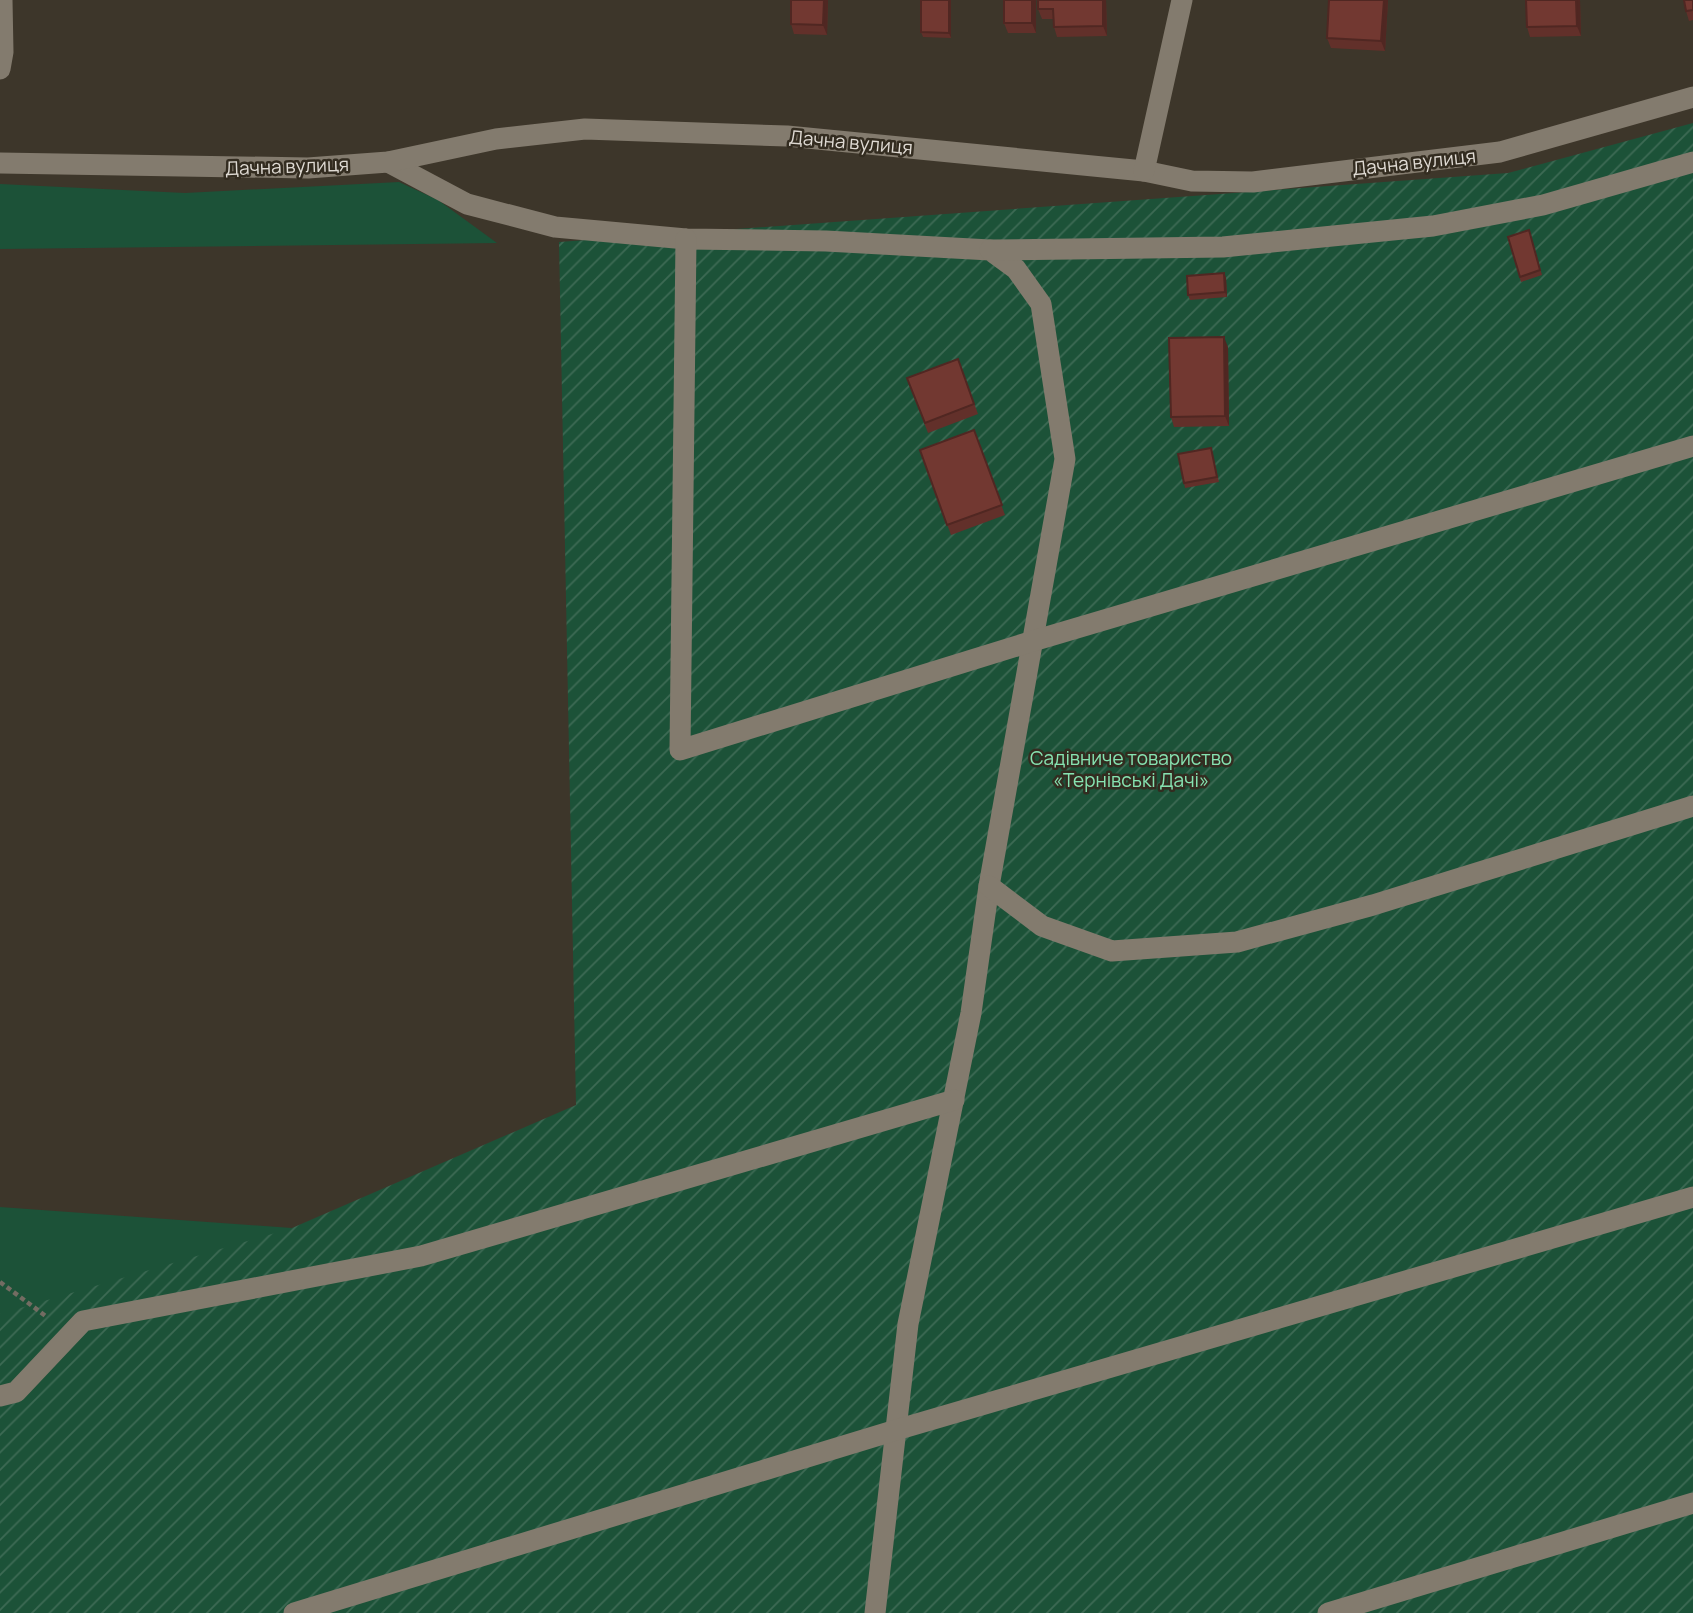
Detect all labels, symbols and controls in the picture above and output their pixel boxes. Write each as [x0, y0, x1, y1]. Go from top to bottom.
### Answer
street label: Дачна вулиця [788, 124, 914, 160]
street label: Дачна вулиця [1351, 143, 1477, 181]
street label: Дачна вулиця [224, 151, 350, 181]
park label: Садівниче товариство «Тернівські Дачі» [1030, 745, 1232, 793]

